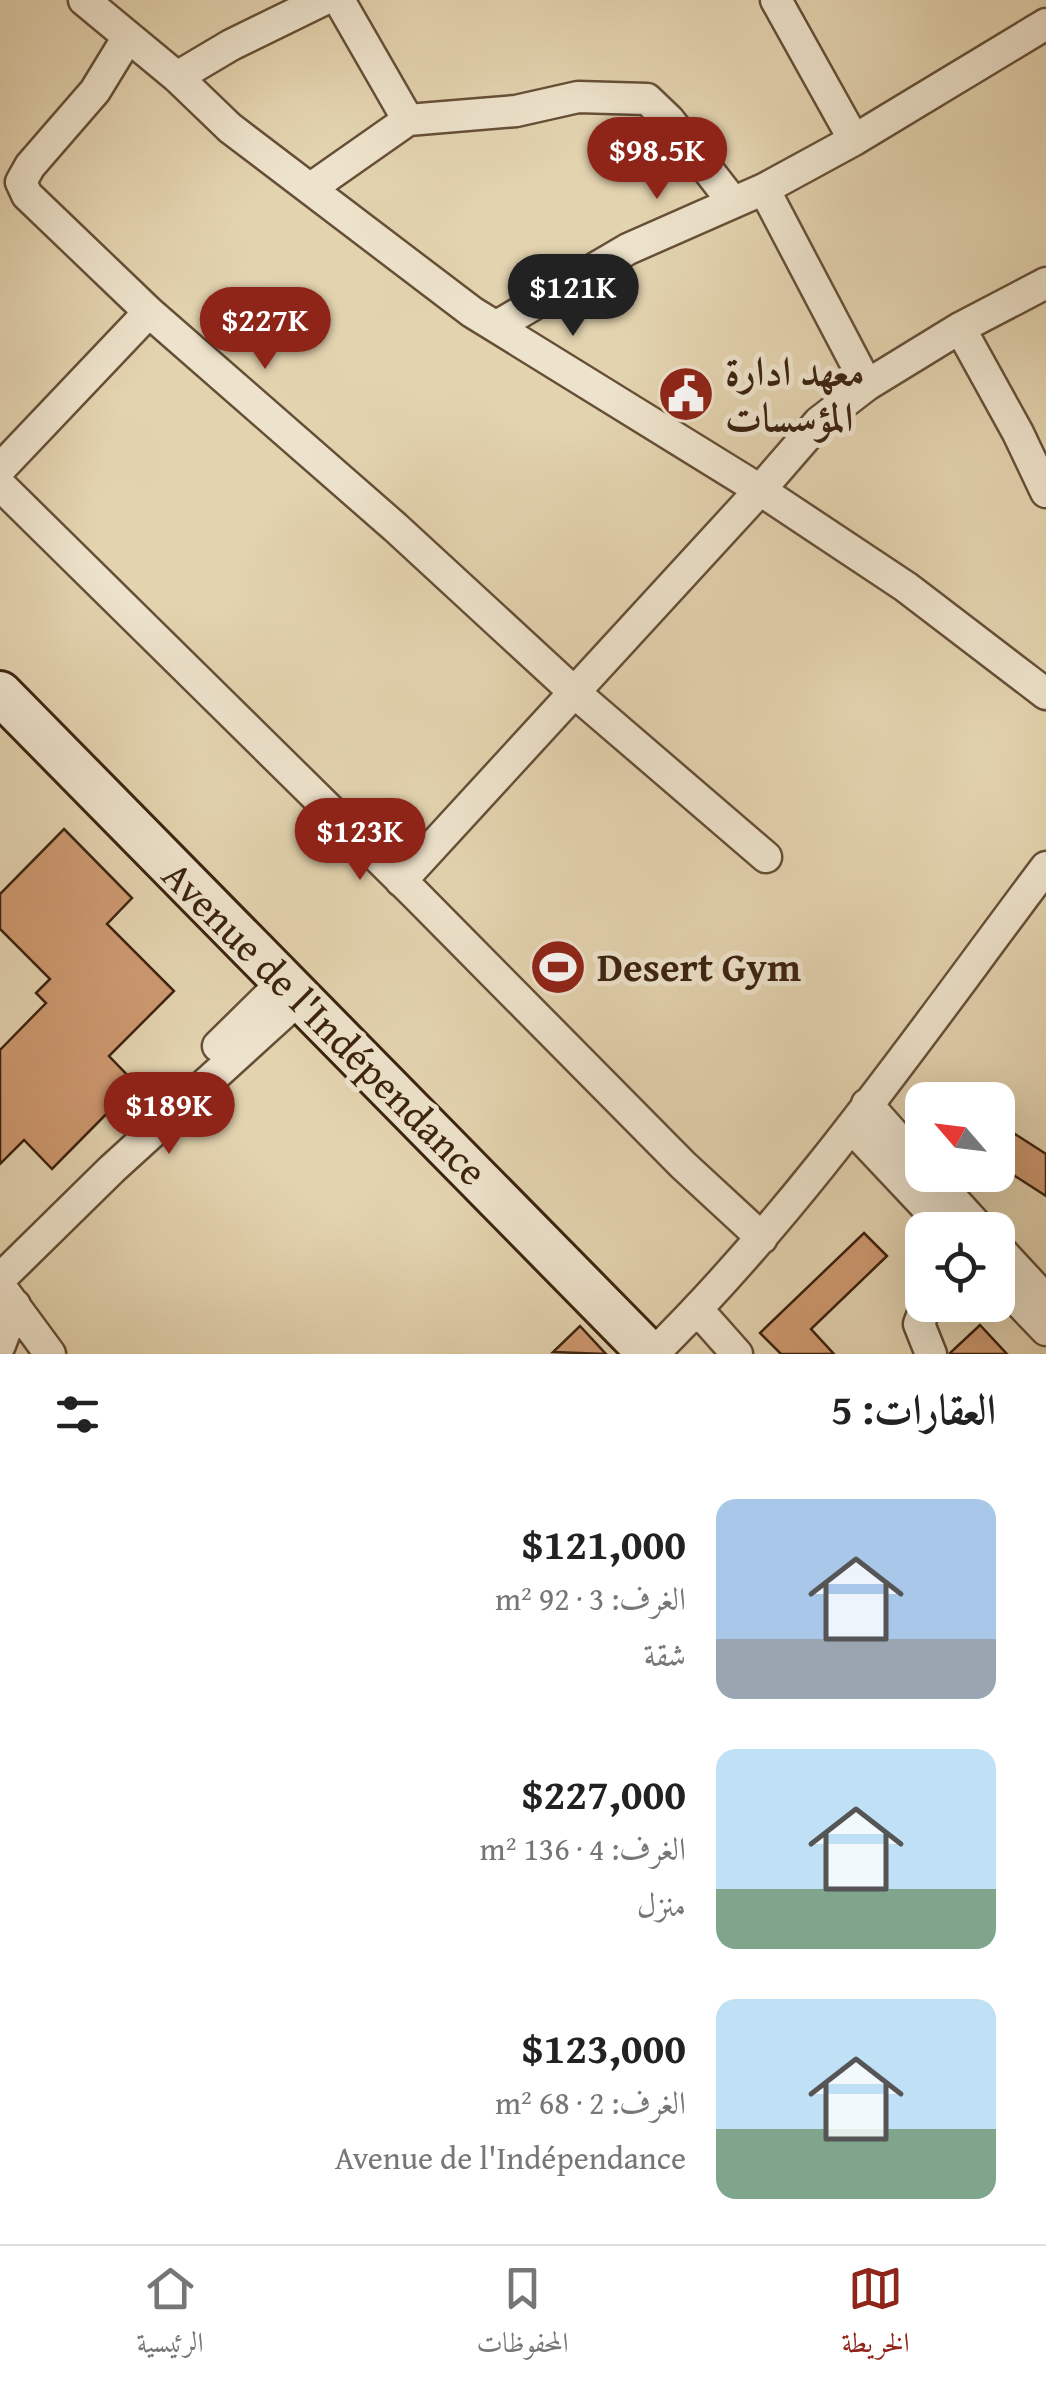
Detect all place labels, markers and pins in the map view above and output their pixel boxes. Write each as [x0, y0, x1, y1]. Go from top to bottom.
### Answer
pin: $98.5K [576, 117, 738, 202]
pin: $121K [503, 254, 643, 339]
pin: $227K [195, 287, 335, 372]
place label: معهد ادارة المؤسسات [725, 341, 865, 446]
public building icon: معهد ادارة المؤسسات [656, 364, 716, 424]
pin: $123K [290, 798, 430, 883]
sports icon: Desert Gym [528, 937, 588, 997]
place label: Desert Gym [597, 937, 801, 996]
pin: $189K [99, 1072, 239, 1157]

